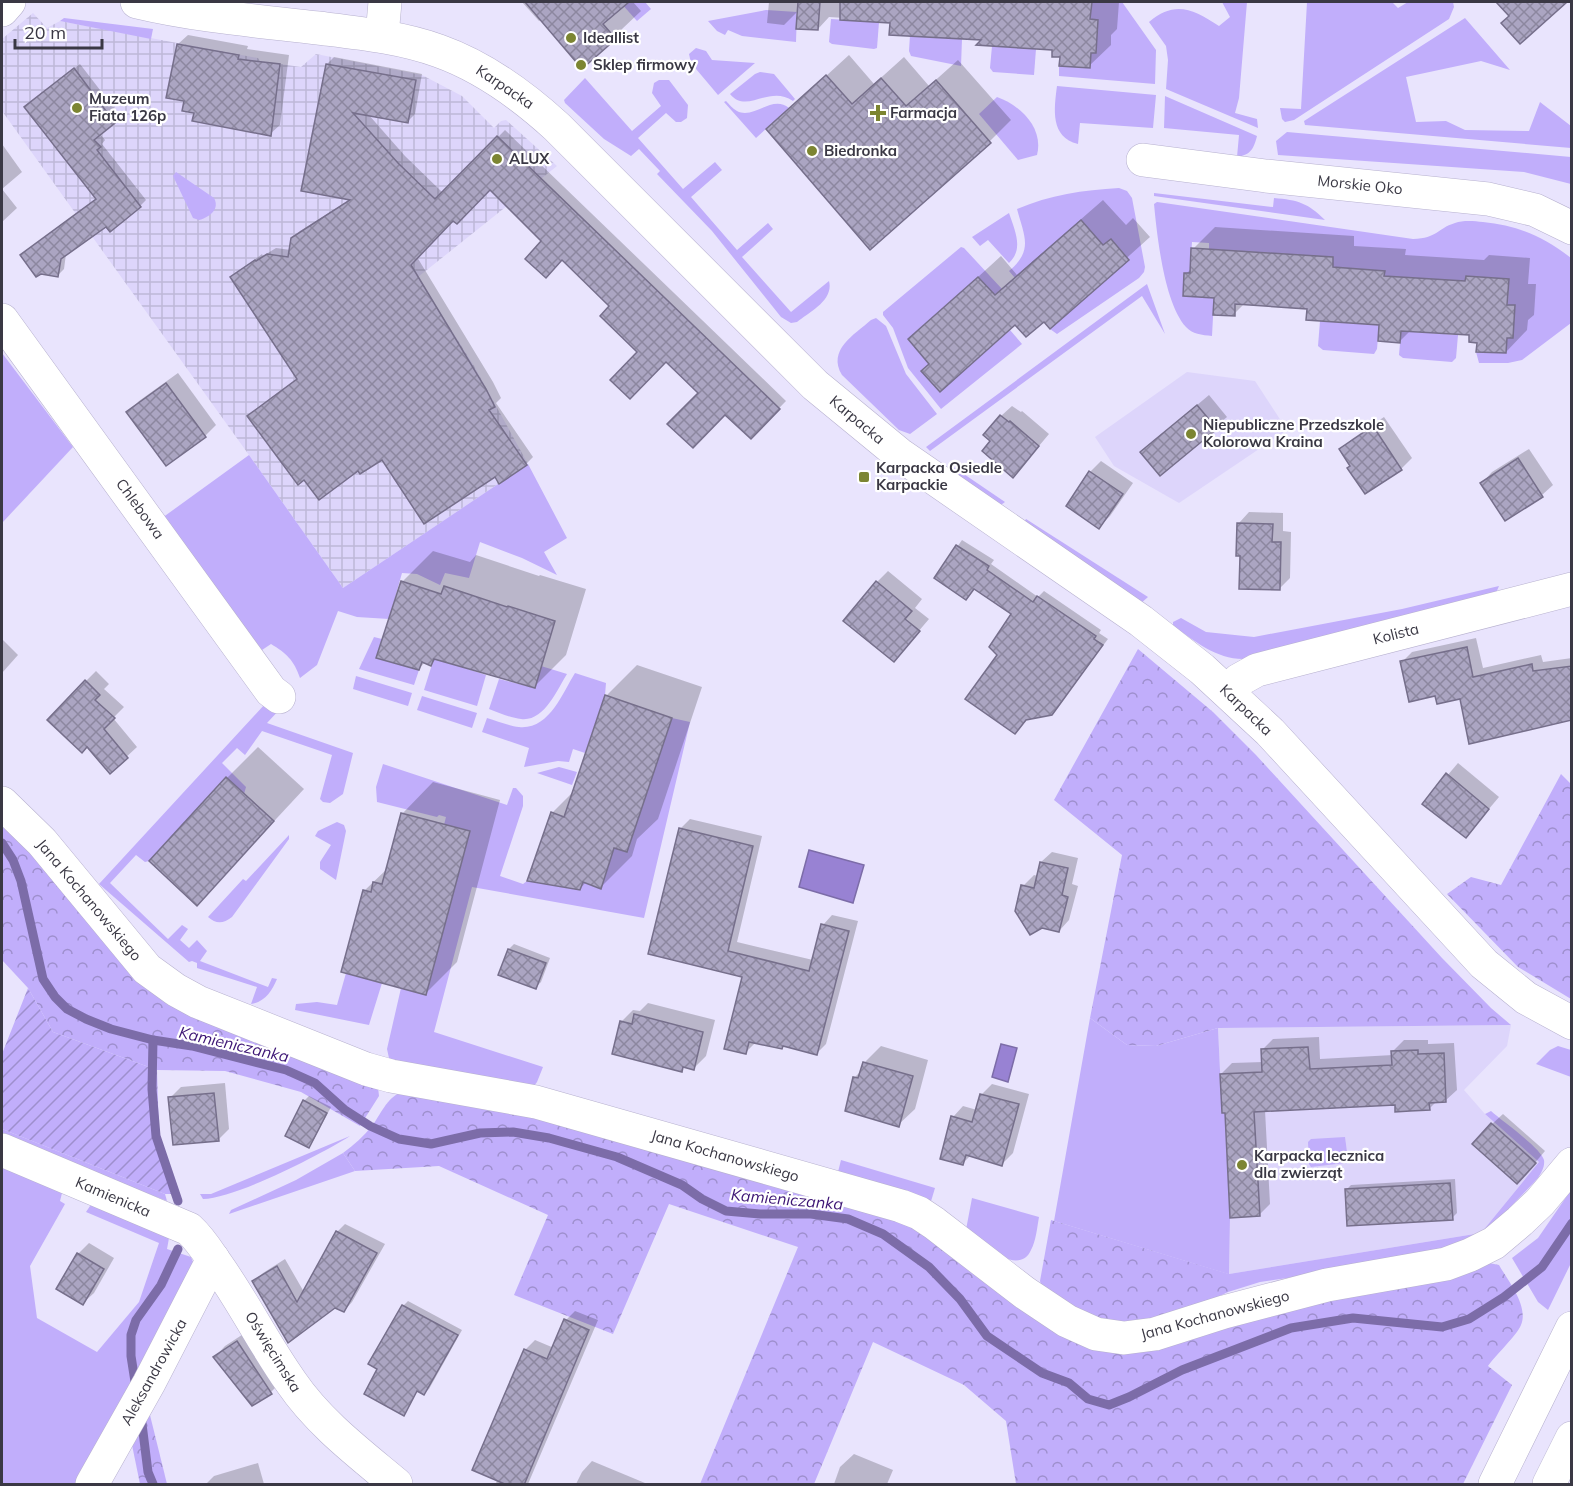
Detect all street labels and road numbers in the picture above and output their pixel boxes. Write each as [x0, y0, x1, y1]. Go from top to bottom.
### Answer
street label: Karpacka [473, 60, 538, 113]
street label: Morskie Oko [1317, 171, 1403, 198]
street label: Karpacka [826, 391, 889, 448]
street label: Chlebowa [112, 475, 169, 543]
street label: Kolista [1371, 619, 1421, 648]
street label: Karpacka [1216, 680, 1277, 739]
street label: Jana Kochanowskiego [33, 835, 146, 965]
street label: Jana Kochanowskiego [649, 1125, 801, 1186]
street label: Kamienicka [73, 1172, 154, 1221]
street label: Jana Kochanowskiego [1138, 1285, 1291, 1344]
street label: Oświęcimska [241, 1308, 306, 1396]
street label: Aleksandrowicka [116, 1315, 191, 1428]

